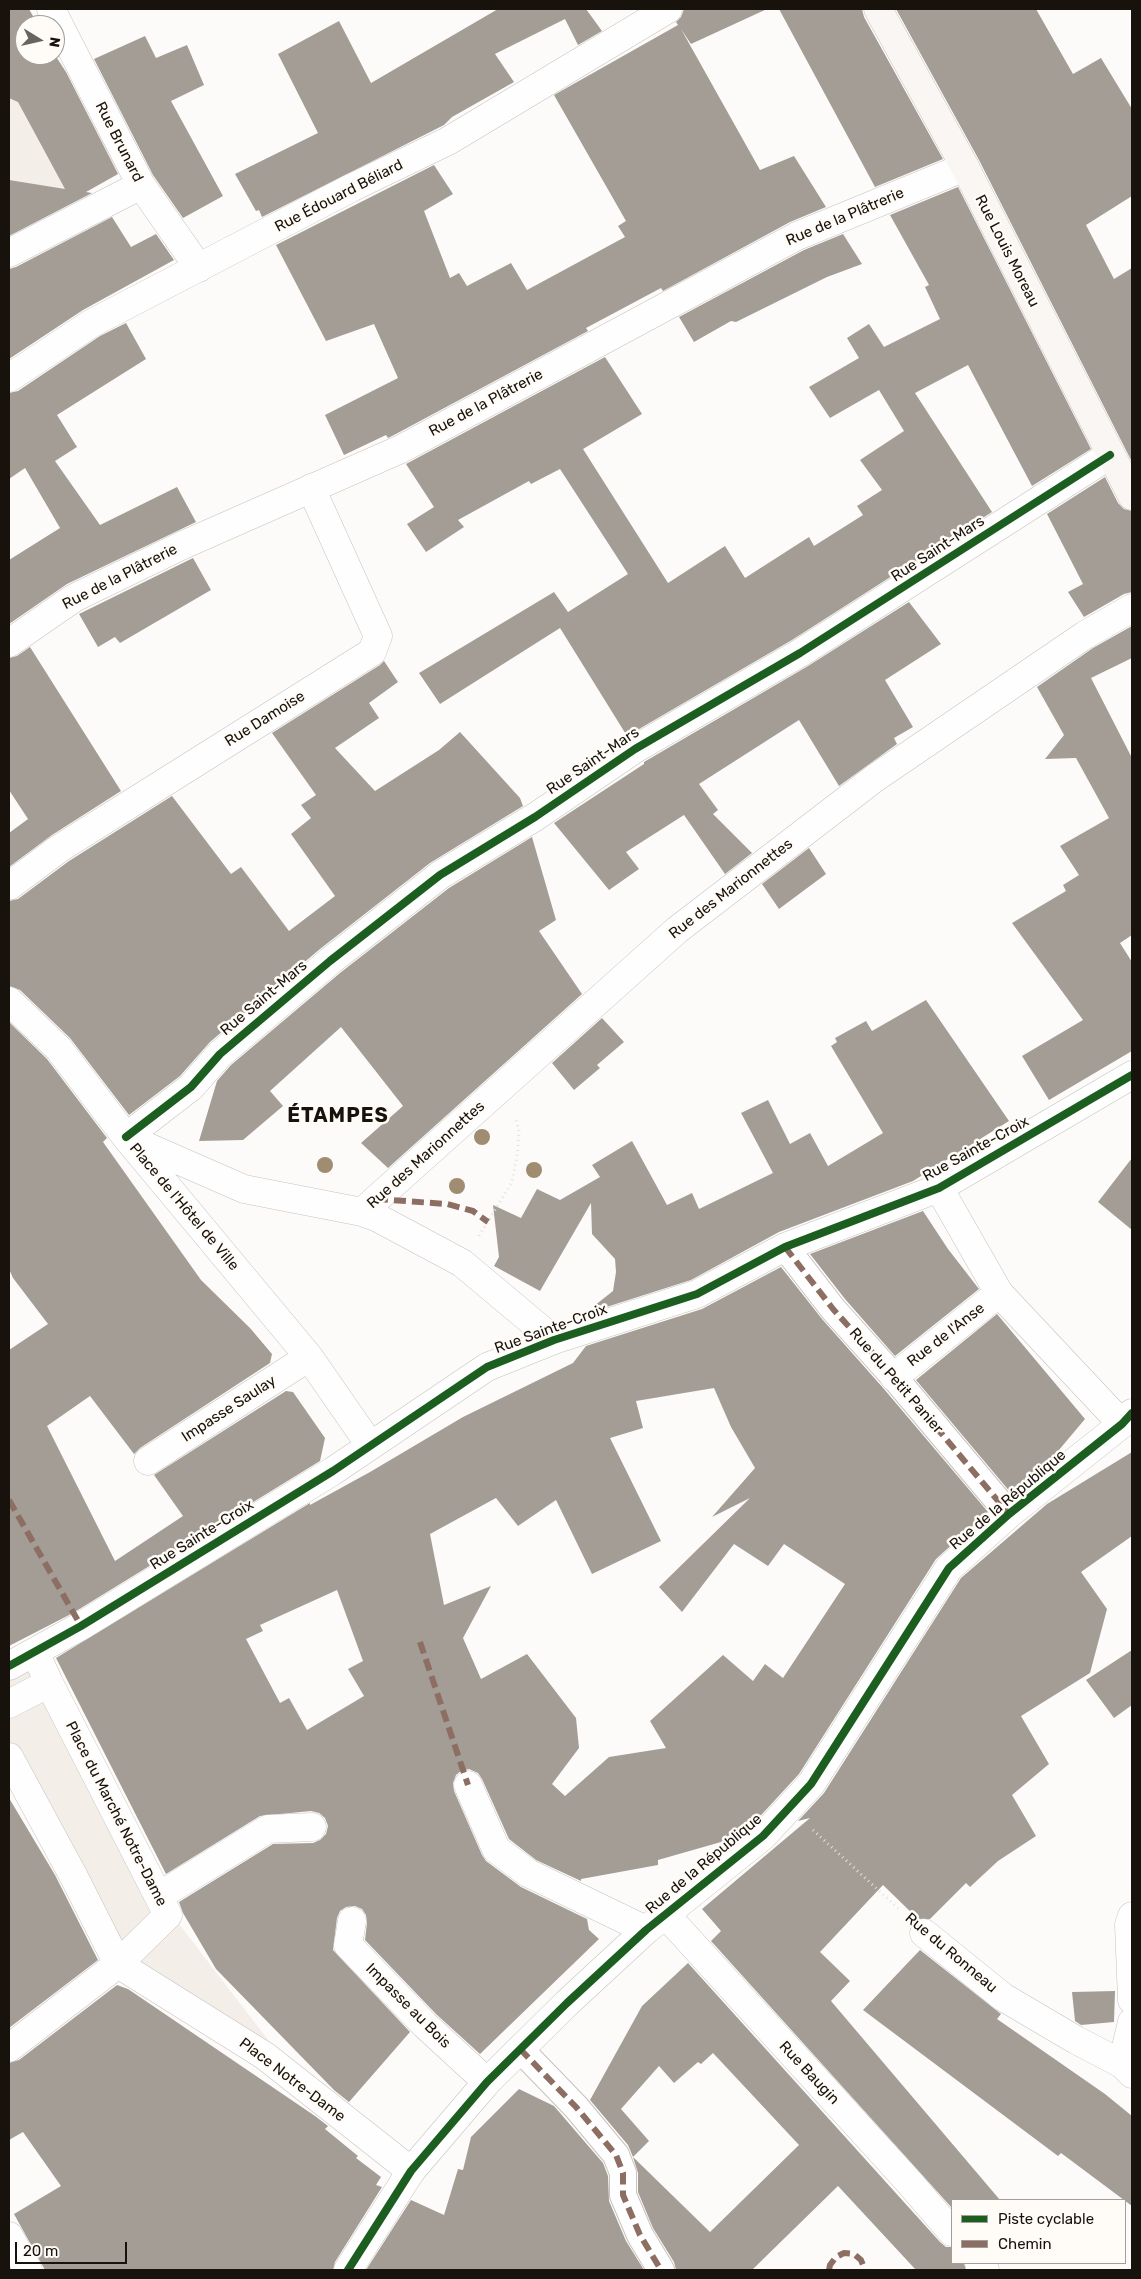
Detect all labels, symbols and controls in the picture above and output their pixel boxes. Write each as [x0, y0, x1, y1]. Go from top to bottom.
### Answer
north arrow [15, 15, 65, 65]
text: N [45, 36, 64, 49]
street label: Rue Brunard [91, 99, 147, 185]
street label: Rue Édouard Béliard [272, 156, 406, 236]
street label: Rue de la Plâtrerie [783, 184, 907, 250]
street label: Rue Louis Moreau [971, 192, 1043, 310]
street label: Rue de la Plâtrerie [426, 365, 546, 441]
street label: Rue Saint-Mars [888, 512, 988, 586]
street label: Rue de la Plâtrerie [60, 540, 180, 614]
street label: Rue Damoise [222, 687, 308, 751]
street label: Rue Saint-Mars [543, 723, 643, 799]
street label: Rue des Marionnettes [666, 835, 796, 943]
street label: Rue Saint-Mars [217, 957, 311, 1039]
street label: Rue des Marionnettes [363, 1097, 489, 1213]
district label: ÉTAMPES [286, 1104, 390, 1128]
street label: Rue Sainte-Croix [920, 1112, 1032, 1186]
street label: Place de l'Hôtel de Ville [125, 1140, 243, 1274]
street label: Rue de l'Anse [904, 1299, 988, 1371]
street label: Rue Sainte-Croix [492, 1300, 610, 1358]
street label: Rue du Petit Panier [845, 1325, 947, 1437]
street label: Impasse Saulay [179, 1372, 279, 1446]
street label: Rue de la République [946, 1446, 1070, 1554]
street label: Rue Sainte-Croix [147, 1496, 257, 1574]
street label: Place du Marché Notre-Dame [61, 1719, 171, 1909]
street label: Rue de la République [642, 1810, 766, 1918]
street label: Rue du Ronneau [901, 1909, 1001, 1997]
street label: Impasse au Bois [362, 1960, 454, 2052]
street label: Place Notre-Dame [235, 2034, 349, 2126]
street label: Rue Baugin [775, 2038, 843, 2108]
legend [951, 2199, 1126, 2264]
text: Piste cyclable [998, 2210, 1094, 2228]
scale bar [18, 2232, 130, 2264]
text: Chemin [998, 2235, 1052, 2253]
text: 20 m [23, 2242, 58, 2260]

